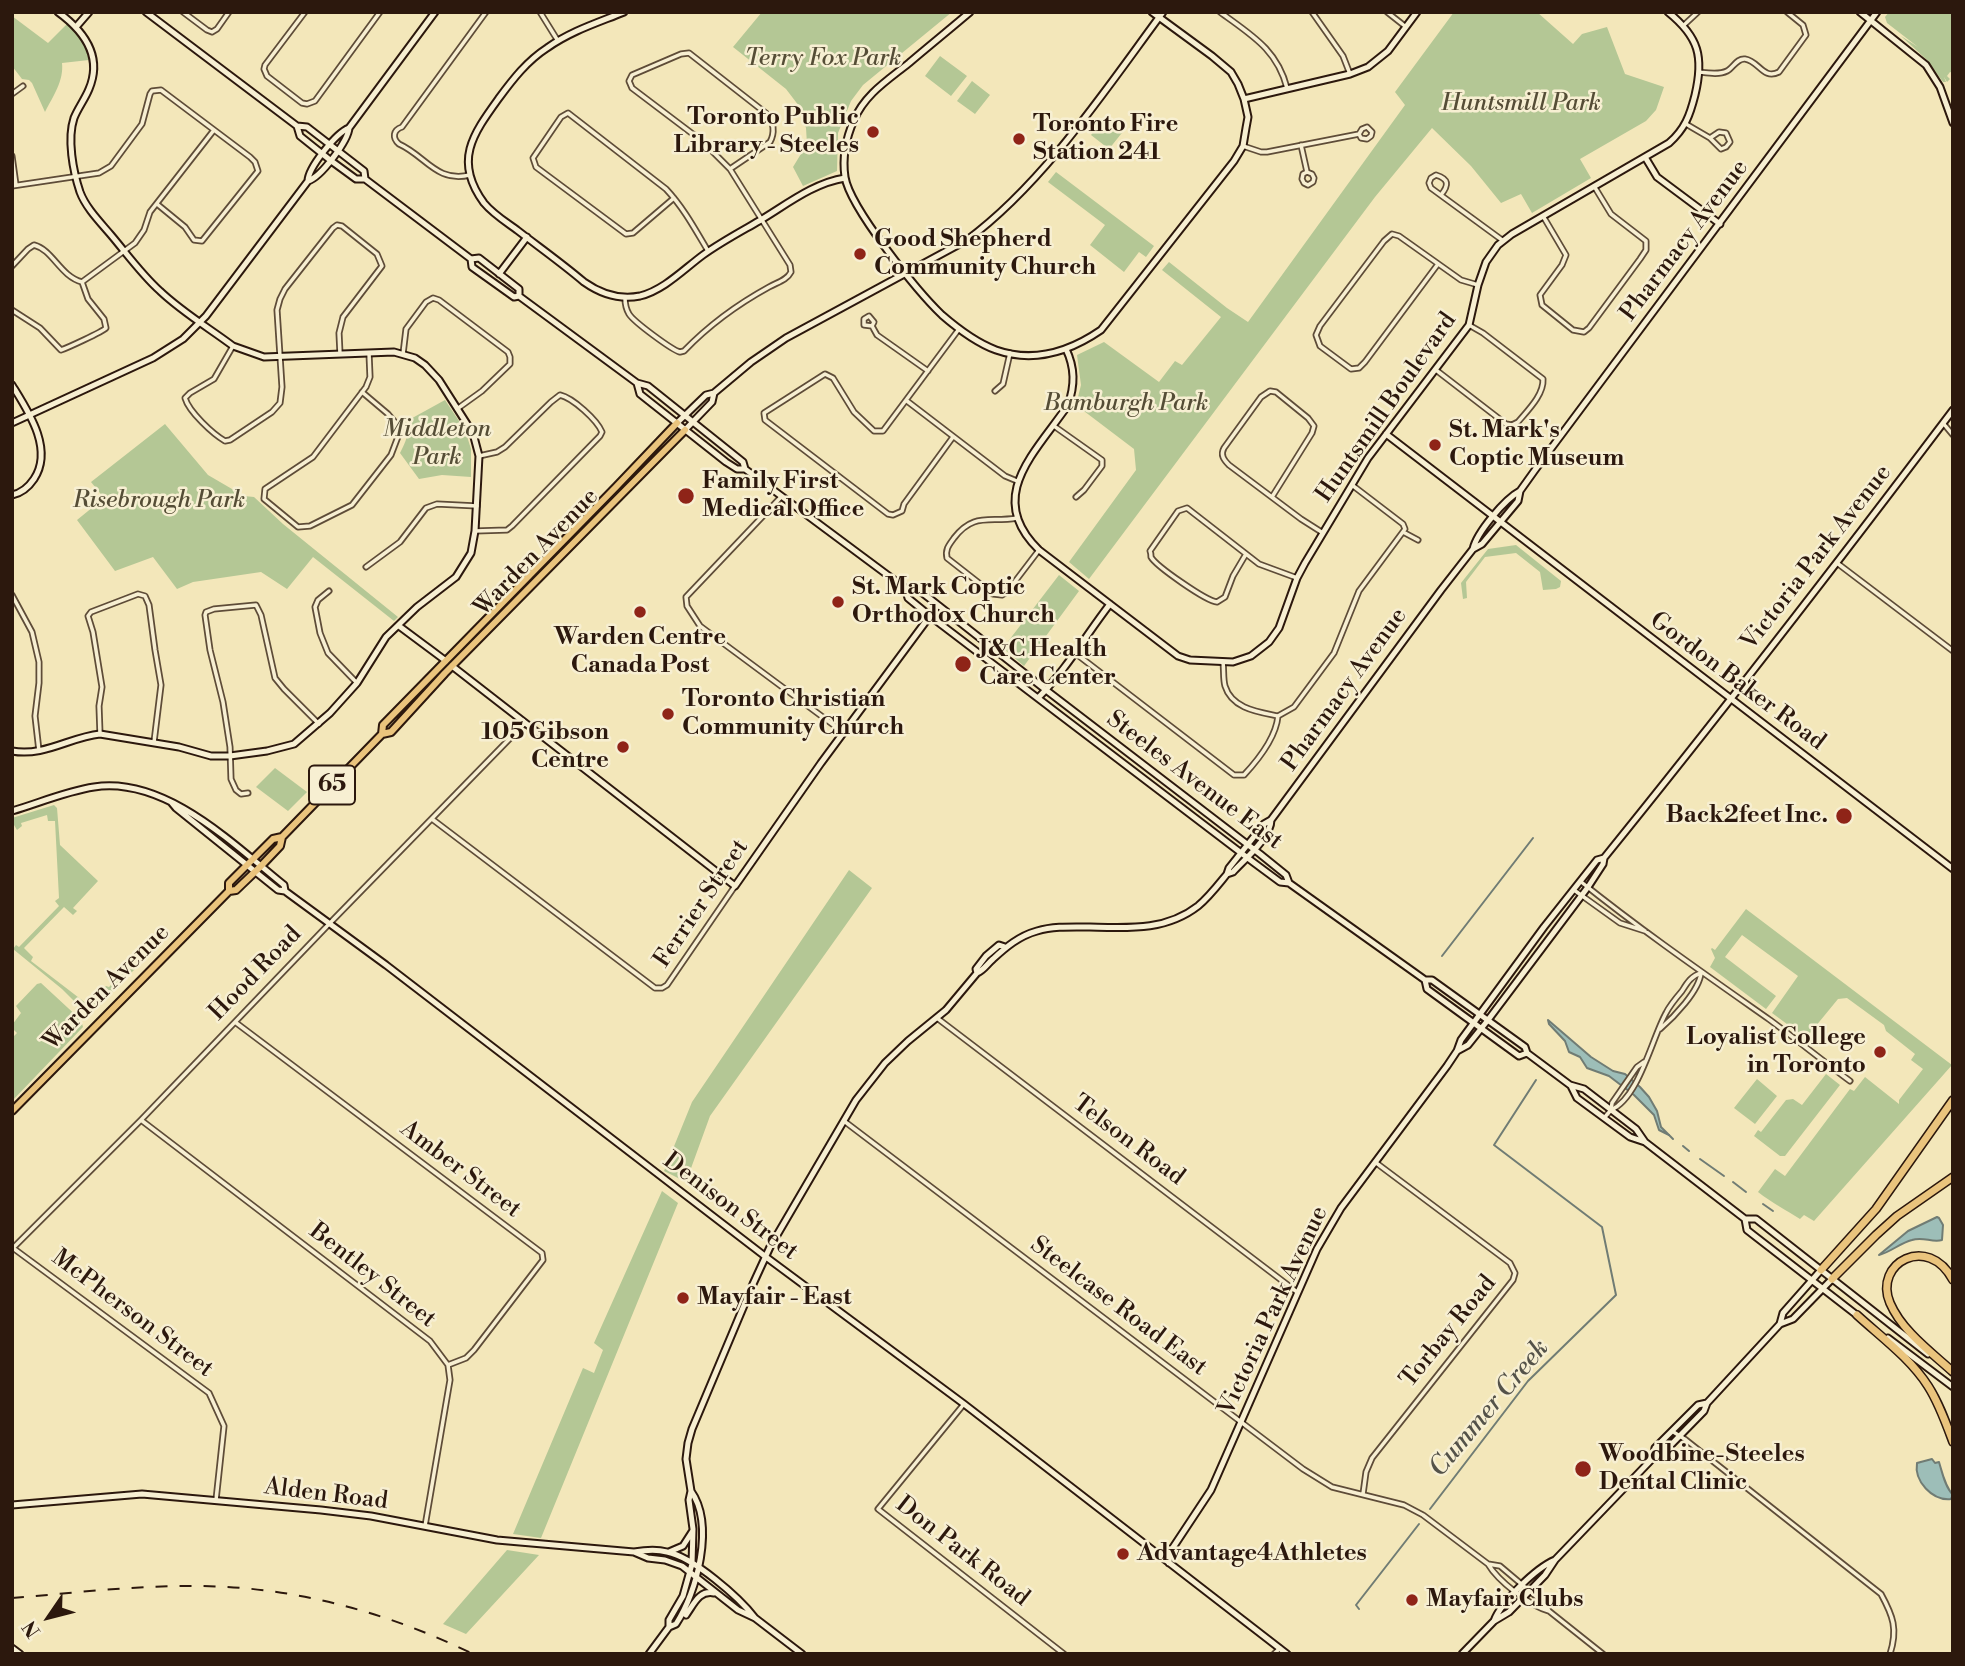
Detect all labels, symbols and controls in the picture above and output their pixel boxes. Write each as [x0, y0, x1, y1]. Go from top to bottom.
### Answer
park label: Terry Fox Park [745, 45, 901, 73]
park label: Huntsmill Park [1441, 90, 1601, 118]
place label: Toronto Public Library - Steeles [674, 104, 859, 160]
place label: Toronto Fire Station 241 [1033, 111, 1178, 167]
marker: Toronto Public Library - Steeles [865, 124, 881, 140]
marker: Toronto Fire Station 241 [1011, 131, 1027, 147]
street label: Pharmacy Avenue [1615, 155, 1755, 327]
place label: Good Shepherd Community Church [874, 226, 1096, 282]
marker: Good Shepherd Community Church [852, 246, 868, 262]
street label: Huntsmill Boulevard [1311, 307, 1463, 509]
park label: Bamburgh Park [1044, 390, 1208, 418]
park label: Middleton Park [383, 416, 491, 472]
place label: St. Mark's Coptic Museum [1449, 417, 1624, 473]
marker: St. Mark's Coptic Museum [1427, 437, 1443, 453]
street label: Victoria Park Avenue [1736, 460, 1898, 656]
place label: Family First Medical Office [702, 468, 864, 524]
street label: Warden Avenue [469, 483, 605, 623]
marker: Family First Medical Office [676, 486, 696, 506]
park label: Risebrough Park [73, 487, 245, 515]
place label: St. Mark Coptic Orthodox Church [852, 574, 1055, 630]
marker: St. Mark Coptic Orthodox Church [830, 594, 846, 610]
street label: Pharmacy Avenue [1276, 603, 1414, 777]
marker: Warden Centre Canada Post [632, 604, 648, 620]
street label: Gordon Baker Road [1644, 607, 1830, 757]
place label: Warden Centre Canada Post [554, 624, 726, 680]
place label: J&C Health Care Center [979, 636, 1116, 692]
marker: J&C Health Care Center [953, 654, 973, 674]
place label: Toronto Christian Community Church [682, 686, 904, 742]
street label: Steeles Avenue East [1100, 705, 1288, 857]
marker: Toronto Christian Community Church [660, 706, 676, 722]
place label: 105 Gibson Centre [481, 719, 609, 775]
marker: 105 Gibson Centre [615, 739, 631, 755]
road number: 65 [309, 765, 355, 804]
place label: Back2feet Inc. [1666, 802, 1828, 830]
marker: Back2feet Inc. [1834, 806, 1854, 826]
street label: Ferrier Street [649, 834, 755, 974]
street label: Warden Avenue [38, 919, 176, 1057]
street label: Hood Road [204, 921, 308, 1027]
place label: Loyalist College in Toronto [1686, 1024, 1866, 1080]
marker: Loyalist College in Toronto [1872, 1044, 1888, 1060]
street label: Telson Road [1066, 1090, 1190, 1192]
street label: Amber Street [394, 1115, 526, 1225]
street label: Denison Street [657, 1147, 803, 1267]
street label: Victoria Park Avenue [1213, 1202, 1335, 1420]
street label: Bentley Street [303, 1218, 441, 1334]
street label: Steelcase Road East [1024, 1231, 1212, 1383]
street label: McPherson Street [45, 1244, 219, 1384]
street label: Torbay Road [1395, 1270, 1503, 1394]
place label: Mayfair - East [697, 1284, 852, 1312]
marker: Mayfair - East [675, 1290, 691, 1306]
water label: Cummer Creek [1423, 1334, 1557, 1484]
place label: Woodbine-Steeles Dental Clinic [1599, 1441, 1805, 1497]
marker: Woodbine-Steeles Dental Clinic [1573, 1459, 1593, 1479]
street label: Alden Road [263, 1473, 389, 1517]
street label: Don Park Road [889, 1491, 1035, 1613]
place label: Advantage4Athletes [1137, 1540, 1367, 1568]
marker: Advantage4Athletes [1115, 1546, 1131, 1562]
north arrow [14, 1582, 84, 1652]
place label: Mayfair Clubs [1426, 1586, 1584, 1614]
marker: Mayfair Clubs [1404, 1592, 1420, 1608]
text: N [18, 1616, 46, 1642]

